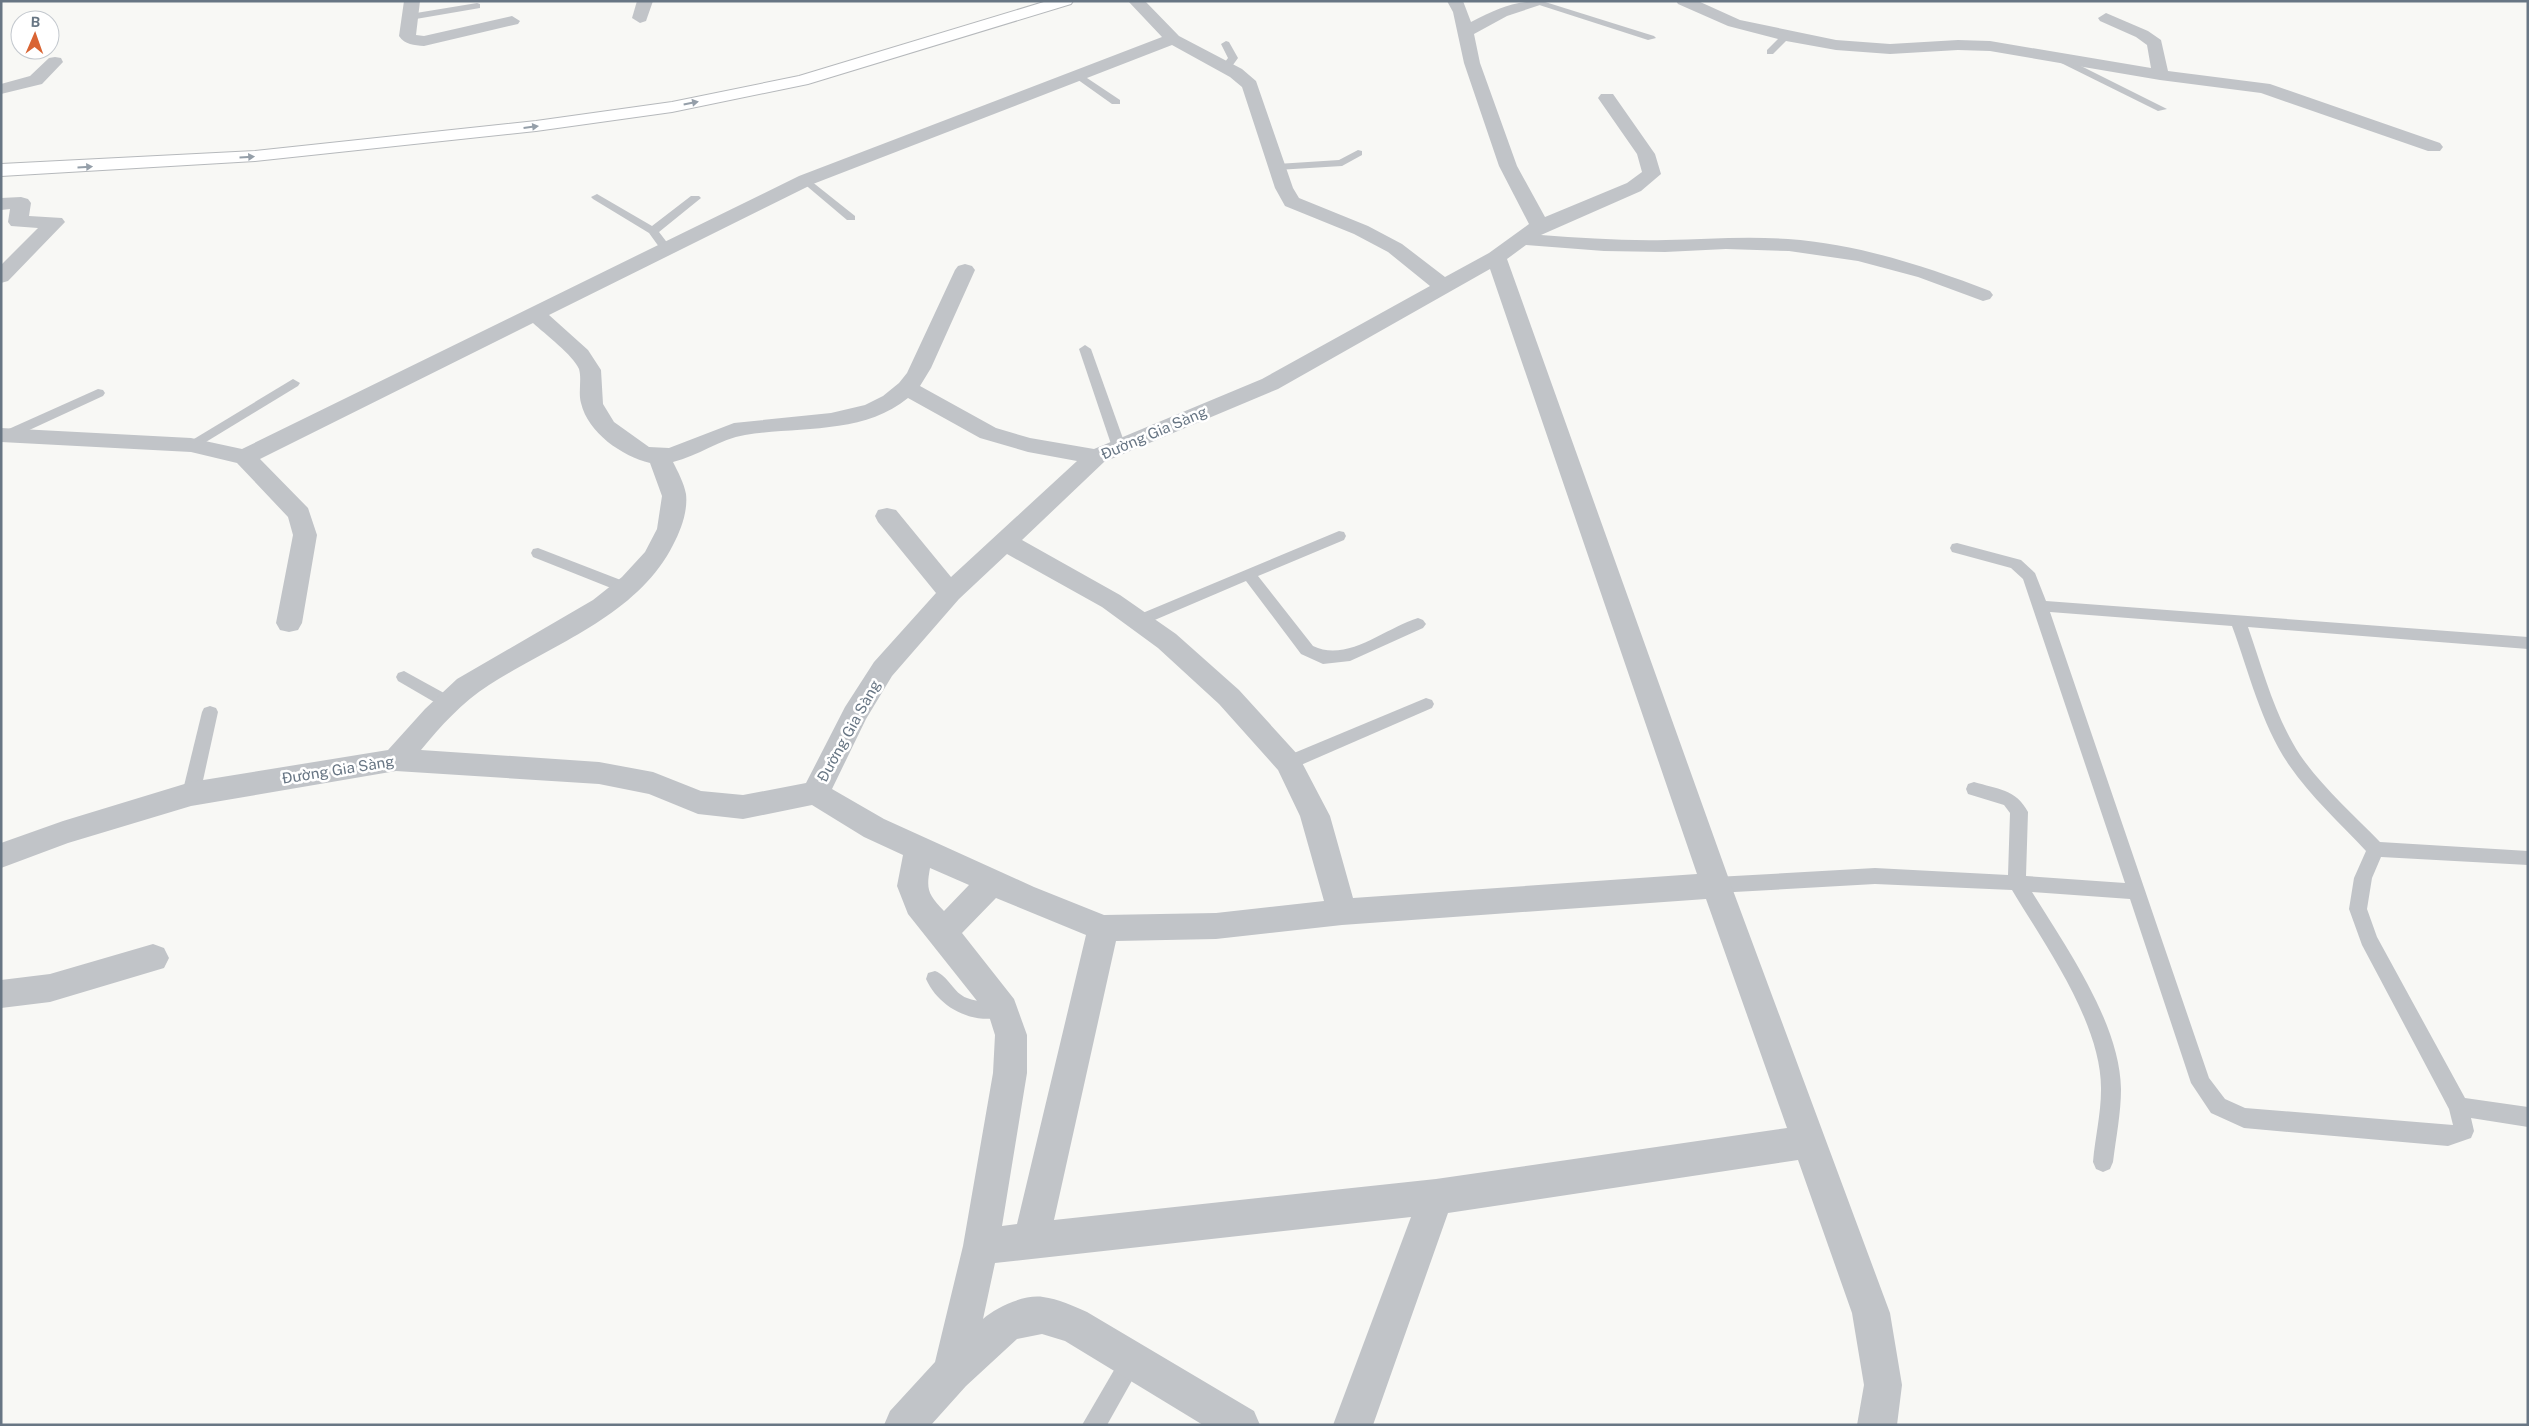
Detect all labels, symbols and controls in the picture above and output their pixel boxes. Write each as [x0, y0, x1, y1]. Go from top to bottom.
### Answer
north arrow [10, 10, 60, 60]
text: B [30, 14, 41, 30]
one-way arrow [684, 99, 700, 107]
one-way arrow [523, 123, 539, 131]
one-way arrow [239, 152, 255, 160]
one-way arrow [77, 162, 93, 170]
street label: Đường Gia Sàng [1098, 403, 1209, 463]
street label: Đường Gia Sàng [814, 677, 884, 785]
street label: Đường Gia Sàng [280, 752, 395, 787]

